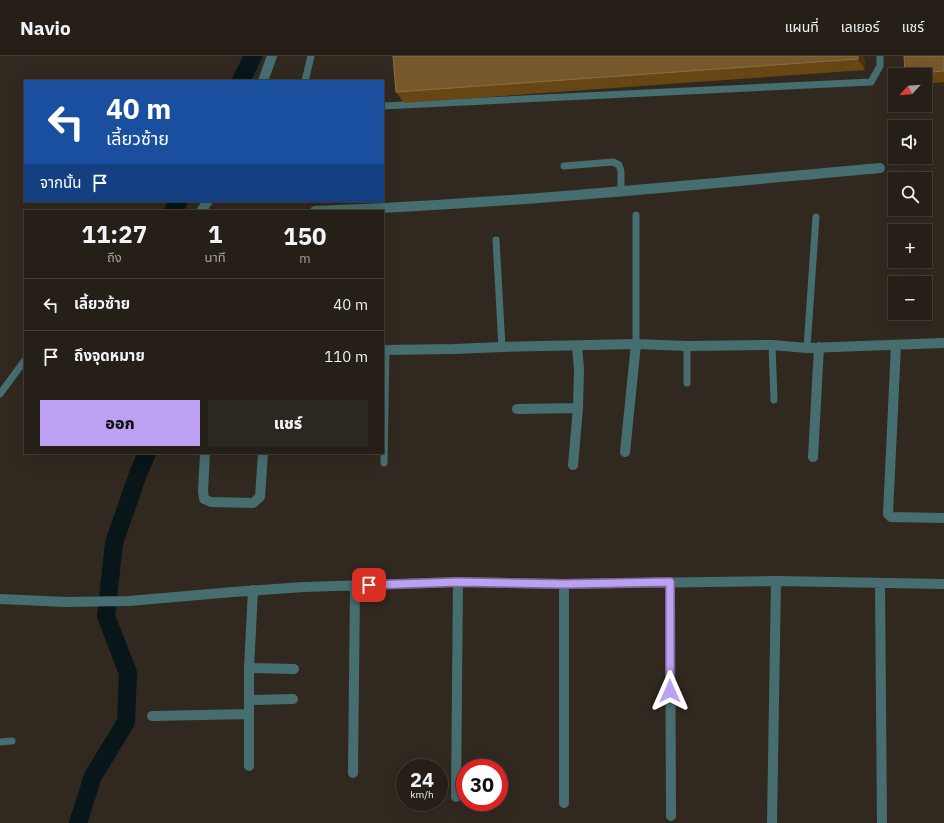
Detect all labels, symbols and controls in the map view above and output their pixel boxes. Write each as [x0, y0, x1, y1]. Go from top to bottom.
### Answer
text: Navio [20, 16, 71, 40]
text: แผนที่ [785, 18, 819, 36]
text: เลเยอร์ [841, 18, 880, 36]
text: แชร์ [902, 18, 924, 36]
north arrow [888, 68, 932, 112]
map controls [888, 68, 932, 320]
text: 40 m [106, 90, 171, 127]
icon: left [40, 96, 92, 148]
button: sound [888, 120, 932, 164]
text: เลี้ยวซ้าย [106, 127, 169, 150]
icon: arrive [89, 172, 111, 194]
button: search [888, 172, 932, 216]
text: จากนั้น [40, 173, 81, 192]
text: 11:27 [82, 218, 147, 250]
text: 1 [208, 218, 222, 250]
text: 150 [283, 220, 326, 252]
button: + [888, 224, 932, 268]
text: ถึง [107, 249, 122, 266]
text: นาที [205, 249, 226, 266]
text: m [299, 250, 311, 267]
button: − [888, 276, 932, 320]
icon: left [40, 294, 62, 316]
text: เลี้ยวซ้าย [74, 294, 130, 313]
text: 40 m [333, 295, 368, 314]
icon: arrive [40, 346, 62, 368]
text: ถึงจุดหมาย [74, 346, 145, 365]
text: 110 m [324, 347, 368, 366]
button: ออก [40, 400, 200, 446]
button: แชร์ [208, 400, 368, 446]
pin [352, 568, 386, 602]
icon: arrive [358, 574, 380, 596]
position arrow [649, 670, 691, 712]
speed limit sign: 30 [456, 759, 508, 811]
text: 24 [410, 766, 434, 793]
text: km/h [410, 788, 434, 801]

